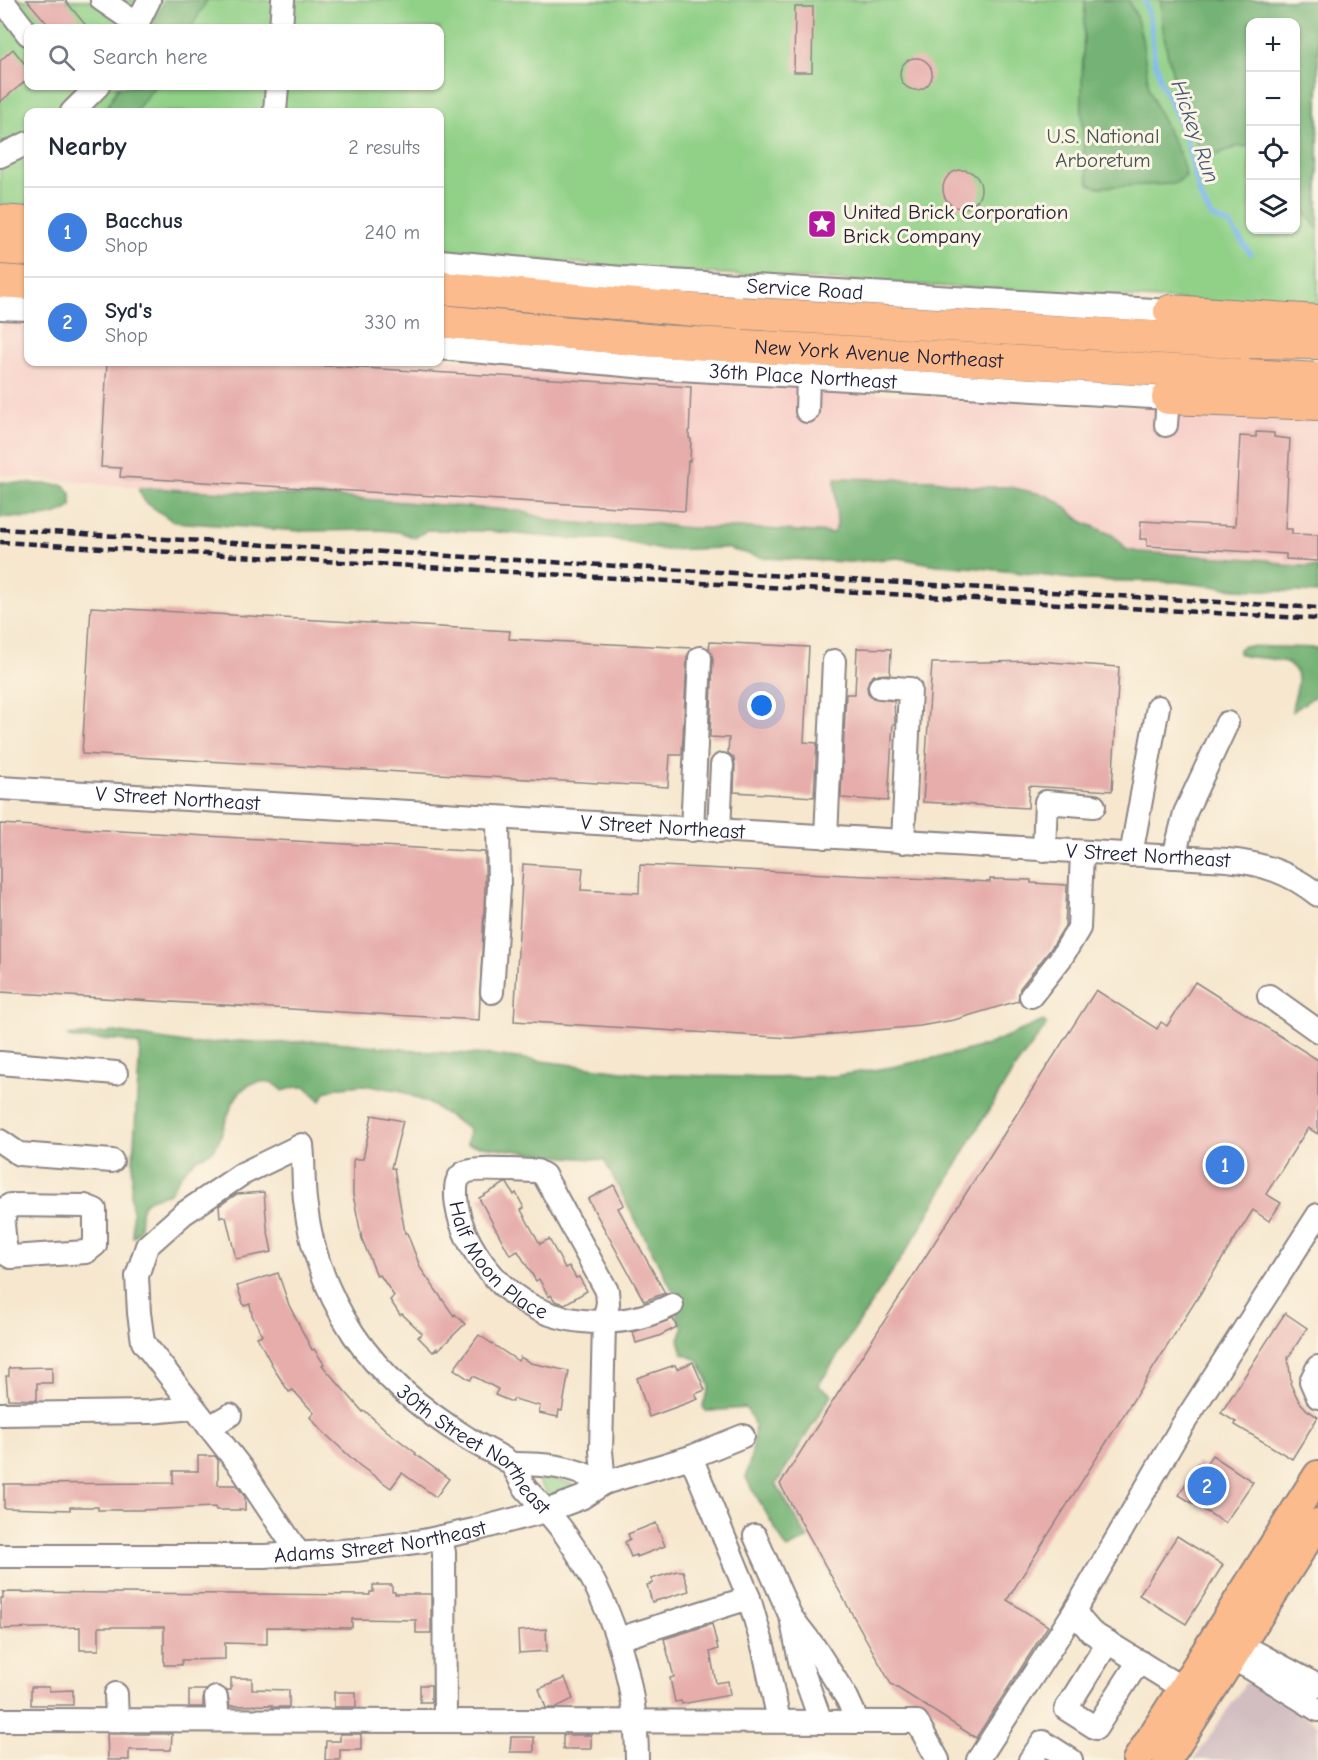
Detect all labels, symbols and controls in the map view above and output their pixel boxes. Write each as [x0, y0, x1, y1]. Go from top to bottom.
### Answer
map controls [1246, 18, 1300, 234]
button: + [1246, 18, 1300, 72]
search box [24, 24, 444, 90]
icon: search [45, 41, 78, 74]
text: Search here [93, 44, 208, 70]
button: − [1246, 72, 1300, 126]
water label: Hickey Run [1165, 76, 1225, 186]
park label: U.S. National Arboretum [1046, 124, 1160, 172]
button: locate [1246, 126, 1300, 180]
text: Nearby [48, 132, 127, 162]
text: 2 results [348, 136, 420, 159]
button: layers [1246, 180, 1300, 234]
place label: United Brick Corporation Brick Company [843, 200, 1068, 248]
text: Bacchus [105, 208, 183, 234]
place icon: United Brick Corporation Brick Company [806, 208, 838, 240]
text: 1 [64, 221, 71, 244]
text: 240 m [365, 221, 420, 244]
text: Shop [105, 234, 148, 257]
street label: Service Road [746, 274, 864, 305]
text: Syd's [105, 298, 152, 324]
text: 2 [63, 311, 72, 334]
text: 330 m [364, 311, 420, 334]
text: Shop [105, 324, 148, 347]
street label: New York Avenue Northeast [753, 335, 1005, 373]
street label: 36th Place Northeast [708, 359, 898, 394]
your location [747, 691, 776, 720]
street label: V Street Northeast [95, 782, 262, 815]
street label: V Street Northeast [580, 810, 747, 844]
street label: V Street Northeast [1065, 839, 1232, 872]
pin: 1 [1206, 1142, 1244, 1188]
street label: Half Moon Place [444, 1199, 551, 1324]
street label: 30th Street Northeast [392, 1379, 556, 1520]
pin: 2 [1188, 1464, 1226, 1508]
street label: Adams Street Northeast [273, 1515, 489, 1567]

